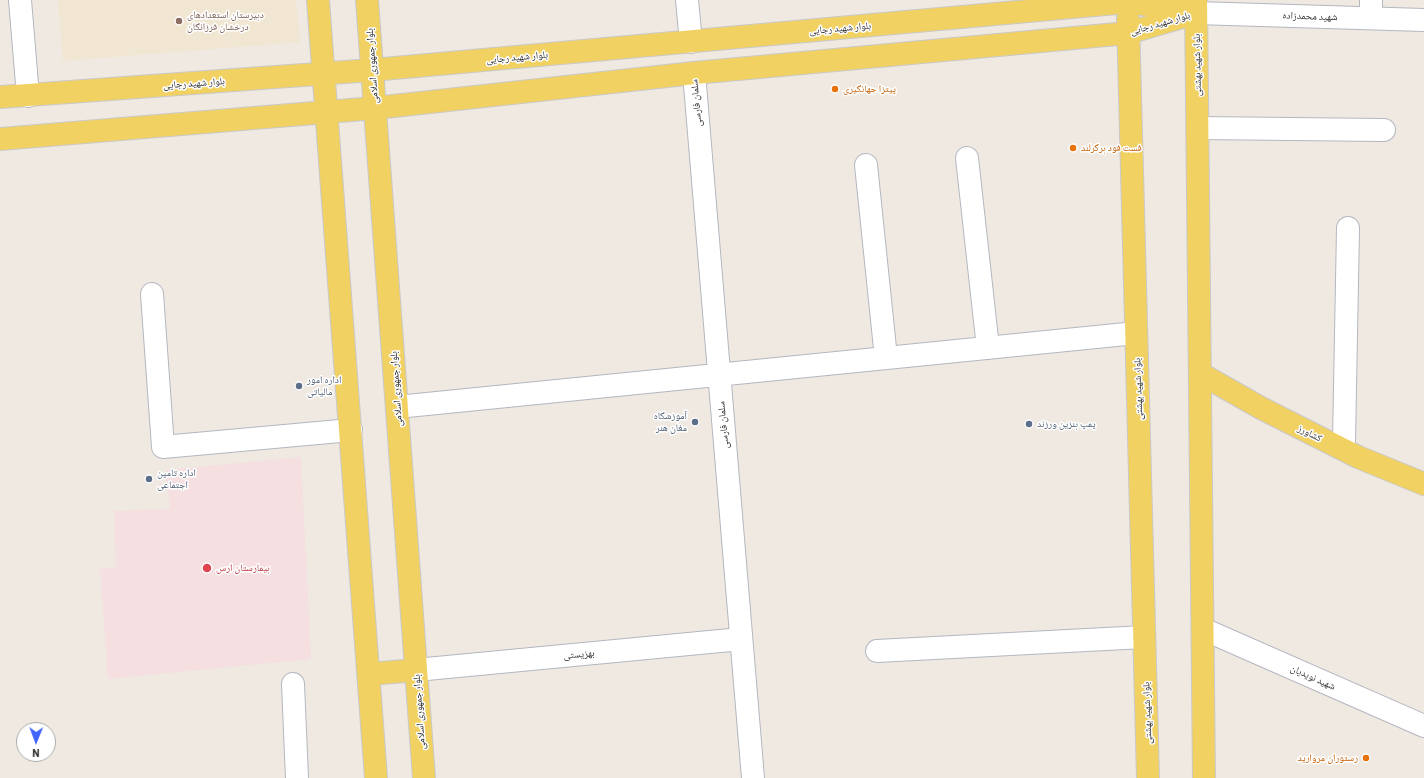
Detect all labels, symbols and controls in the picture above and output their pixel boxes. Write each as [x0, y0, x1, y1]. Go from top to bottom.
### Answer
place label: دبیرستان استعدادهای درخشان فرزانگان [187, 9, 264, 32]
street label: بلوار شهید رجایی [1129, 9, 1191, 37]
street label: شهید محمدزاده [1282, 9, 1338, 23]
marker: دبیرستان استعدادهای درخشان فرزانگان [174, 16, 184, 26]
street label: بلوار شهید رجایی [809, 19, 871, 37]
street label: بلوار جمهوری اسلامی [363, 28, 381, 104]
street label: بلوار شهید بهشتی [1190, 34, 1204, 96]
street label: بلوار شهید رجایی [486, 48, 548, 66]
street label: بلوار شهید رجایی [163, 75, 225, 91]
street label: سلمان فارسی [688, 79, 704, 127]
place label: پیتزا جهانگیری [843, 83, 896, 95]
marker: پیتزا جهانگیری [830, 84, 840, 94]
place label: فست فود برگرلند [1081, 142, 1142, 154]
marker: فست فود برگرلند [1068, 143, 1078, 153]
street label: بلوار جمهوری اسلامی [387, 351, 405, 427]
street label: بلوار شهید بهشتی [1131, 358, 1145, 420]
place label: اداره امور مالیاتی [307, 374, 341, 398]
marker: اداره امور مالیاتی [294, 381, 304, 391]
street label: سلمان فارسی [715, 401, 731, 449]
place label: آموزشگاه مغان هنر [654, 410, 687, 434]
marker: آموزشگاه مغان هنر [690, 417, 700, 427]
place label: پمپ بنزین ورزند [1037, 418, 1096, 430]
marker: پمپ بنزین ورزند [1024, 419, 1034, 429]
street label: کشاورز [1296, 422, 1324, 444]
place label: اداره تامین اجتماعی [157, 467, 196, 490]
marker: اداره تامین اجتماعی [144, 474, 154, 484]
marker: بیمارستان ارس [201, 562, 213, 574]
place label: بیمارستان ارس [216, 562, 270, 574]
street label: بهزیستی [563, 647, 595, 661]
street label: شهید نویدیان [1289, 662, 1337, 692]
street label: بلوار جمهوری اسلامی [410, 674, 428, 750]
street label: بلوار شهید بهشتی [1140, 682, 1154, 744]
north arrow [16, 722, 56, 762]
text: N [32, 747, 40, 760]
place label: رستوران مروارید [1297, 752, 1358, 764]
marker: رستوران مروارید [1361, 753, 1371, 763]

